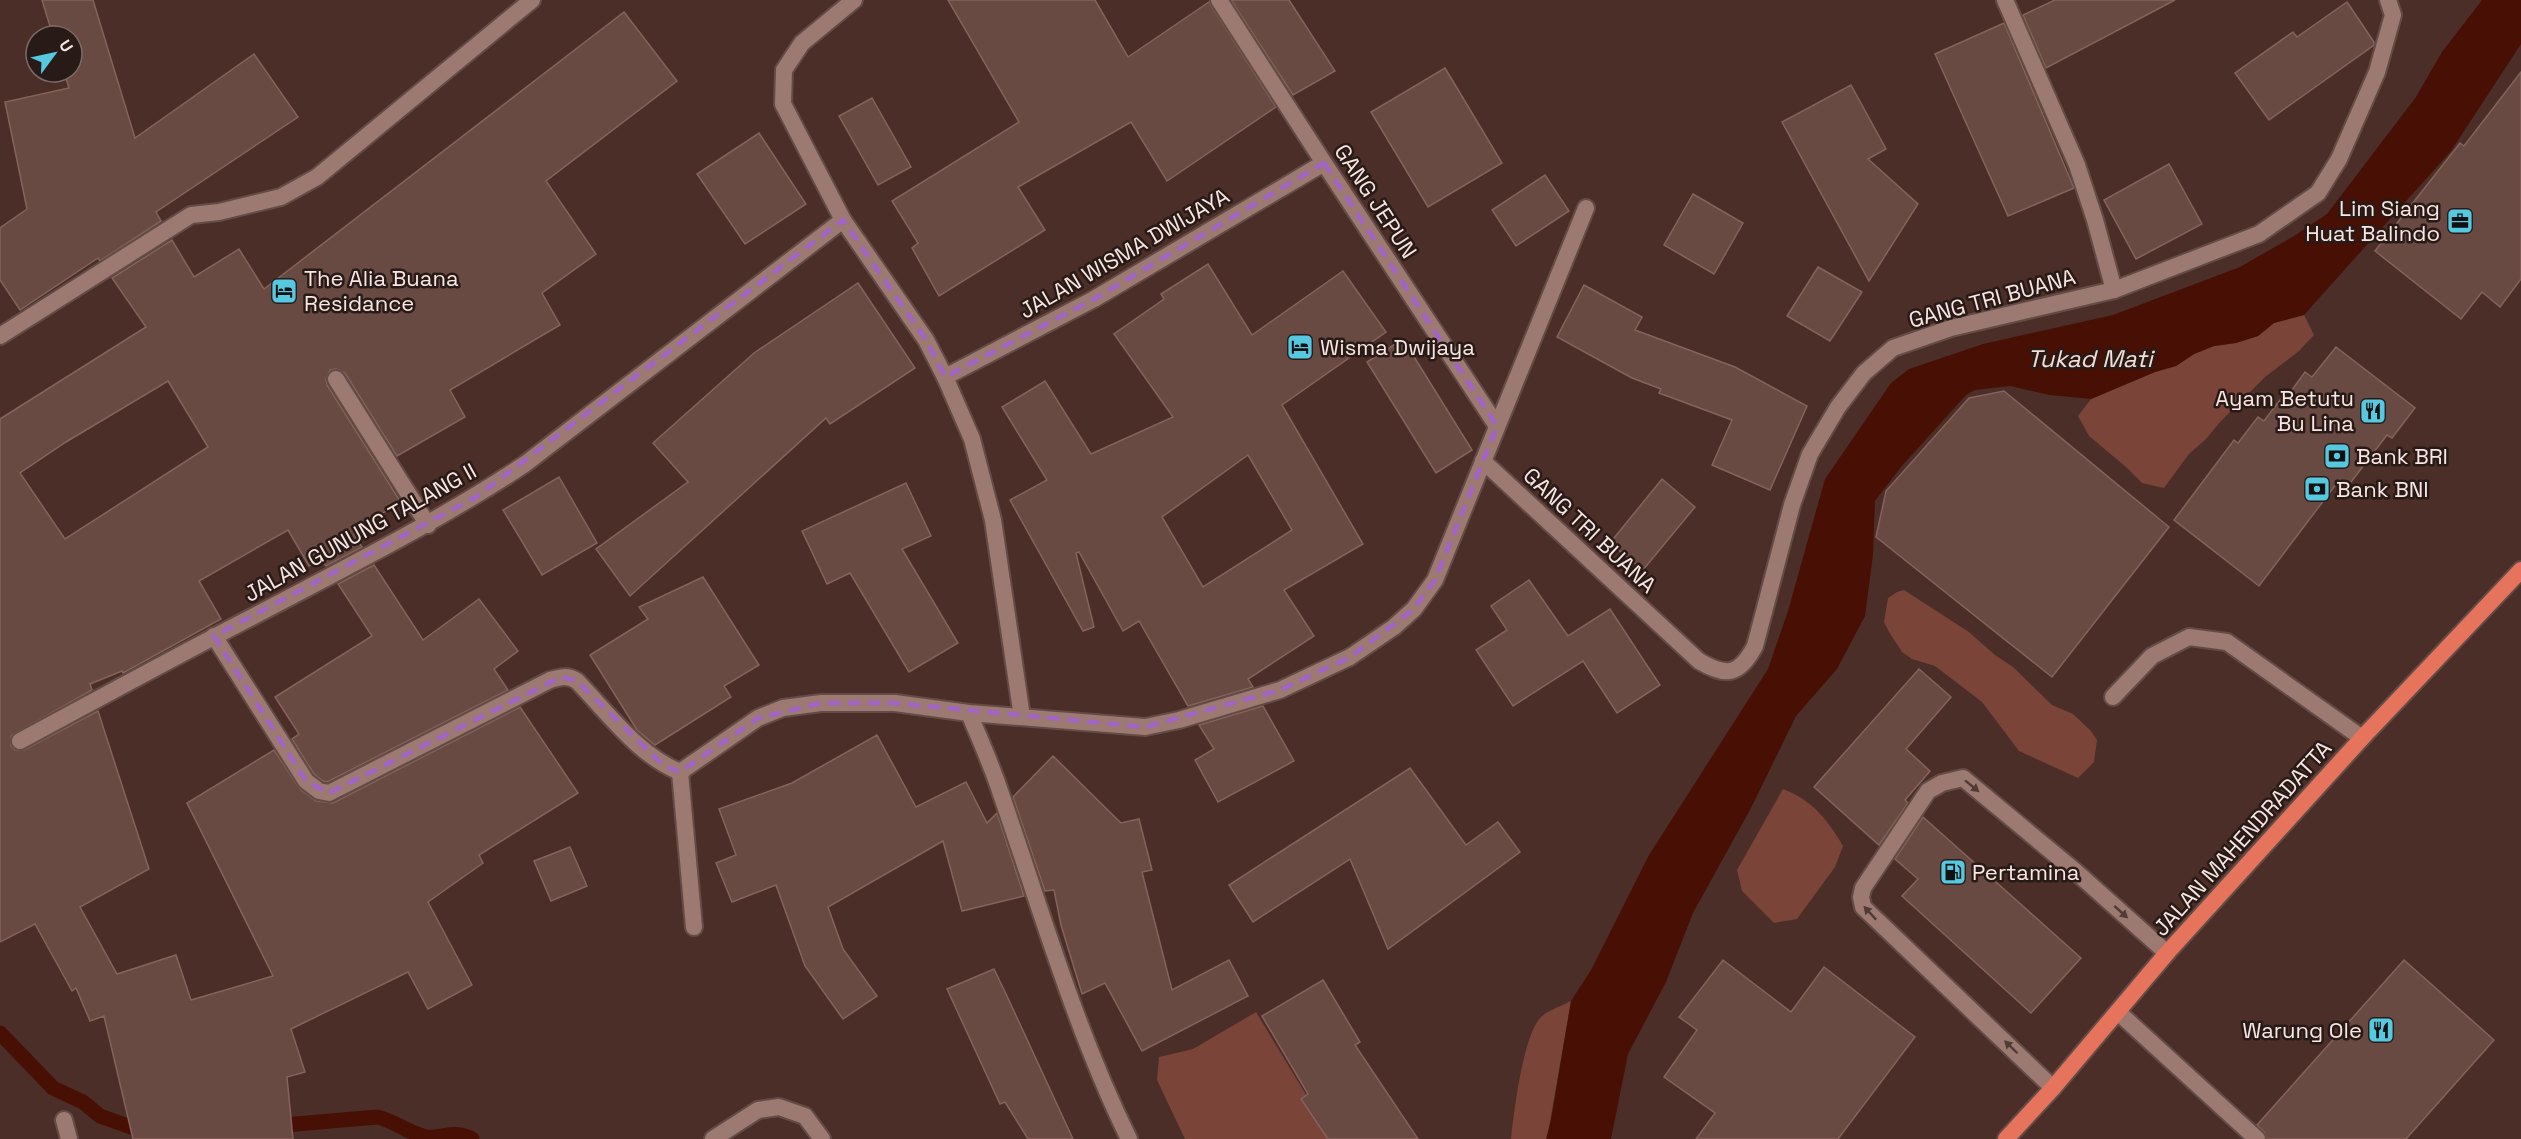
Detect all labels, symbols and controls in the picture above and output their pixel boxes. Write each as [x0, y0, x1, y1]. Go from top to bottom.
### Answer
north arrow [24, 24, 84, 84]
text: U [54, 36, 78, 56]
street label: GANG JEPUN [1329, 138, 1423, 264]
street label: JALAN WISMA DWIJAYA [1014, 181, 1234, 325]
place label: Lim Siang Huat Balindo [2305, 194, 2440, 247]
office icon: Lim Siang Huat Balindo [2445, 206, 2475, 236]
street label: GANG TRI BUANA [1905, 262, 2079, 334]
place label: The Alia Buana Residance [304, 264, 459, 317]
hotel icon: The Alia Buana Residance [269, 276, 299, 306]
hotel icon: Wisma Dwijaya [1285, 332, 1315, 362]
place label: Wisma Dwijaya [1320, 333, 1475, 361]
water label: Tukad Mati [2027, 343, 2156, 374]
place label: Ayam Betutu Bu Lina [2215, 384, 2354, 437]
restaurant icon: Ayam Betutu Bu Lina [2358, 396, 2388, 426]
bank icon: Bank BRI [2322, 441, 2352, 471]
place label: Bank BRI [2356, 442, 2448, 470]
street label: JALAN GUNUNG TALANG II [239, 456, 481, 608]
street label: GANG TRI BUANA [1518, 461, 1662, 599]
bank icon: Bank BNI [2302, 474, 2332, 504]
place label: Bank BNI [2336, 475, 2429, 503]
street label: JALAN MAHENDRADATTA [2147, 734, 2337, 942]
one-way arrow [1965, 779, 1980, 792]
fuel station icon: Pertamina [1938, 857, 1968, 887]
place label: Pertamina [1972, 858, 2080, 886]
one-way arrow [2113, 905, 2128, 918]
one-way arrow [1864, 906, 1877, 921]
restaurant icon: Warung Ole [2366, 1015, 2396, 1045]
place label: Warung Ole [2242, 1016, 2362, 1044]
one-way arrow [2005, 1041, 2019, 1055]

